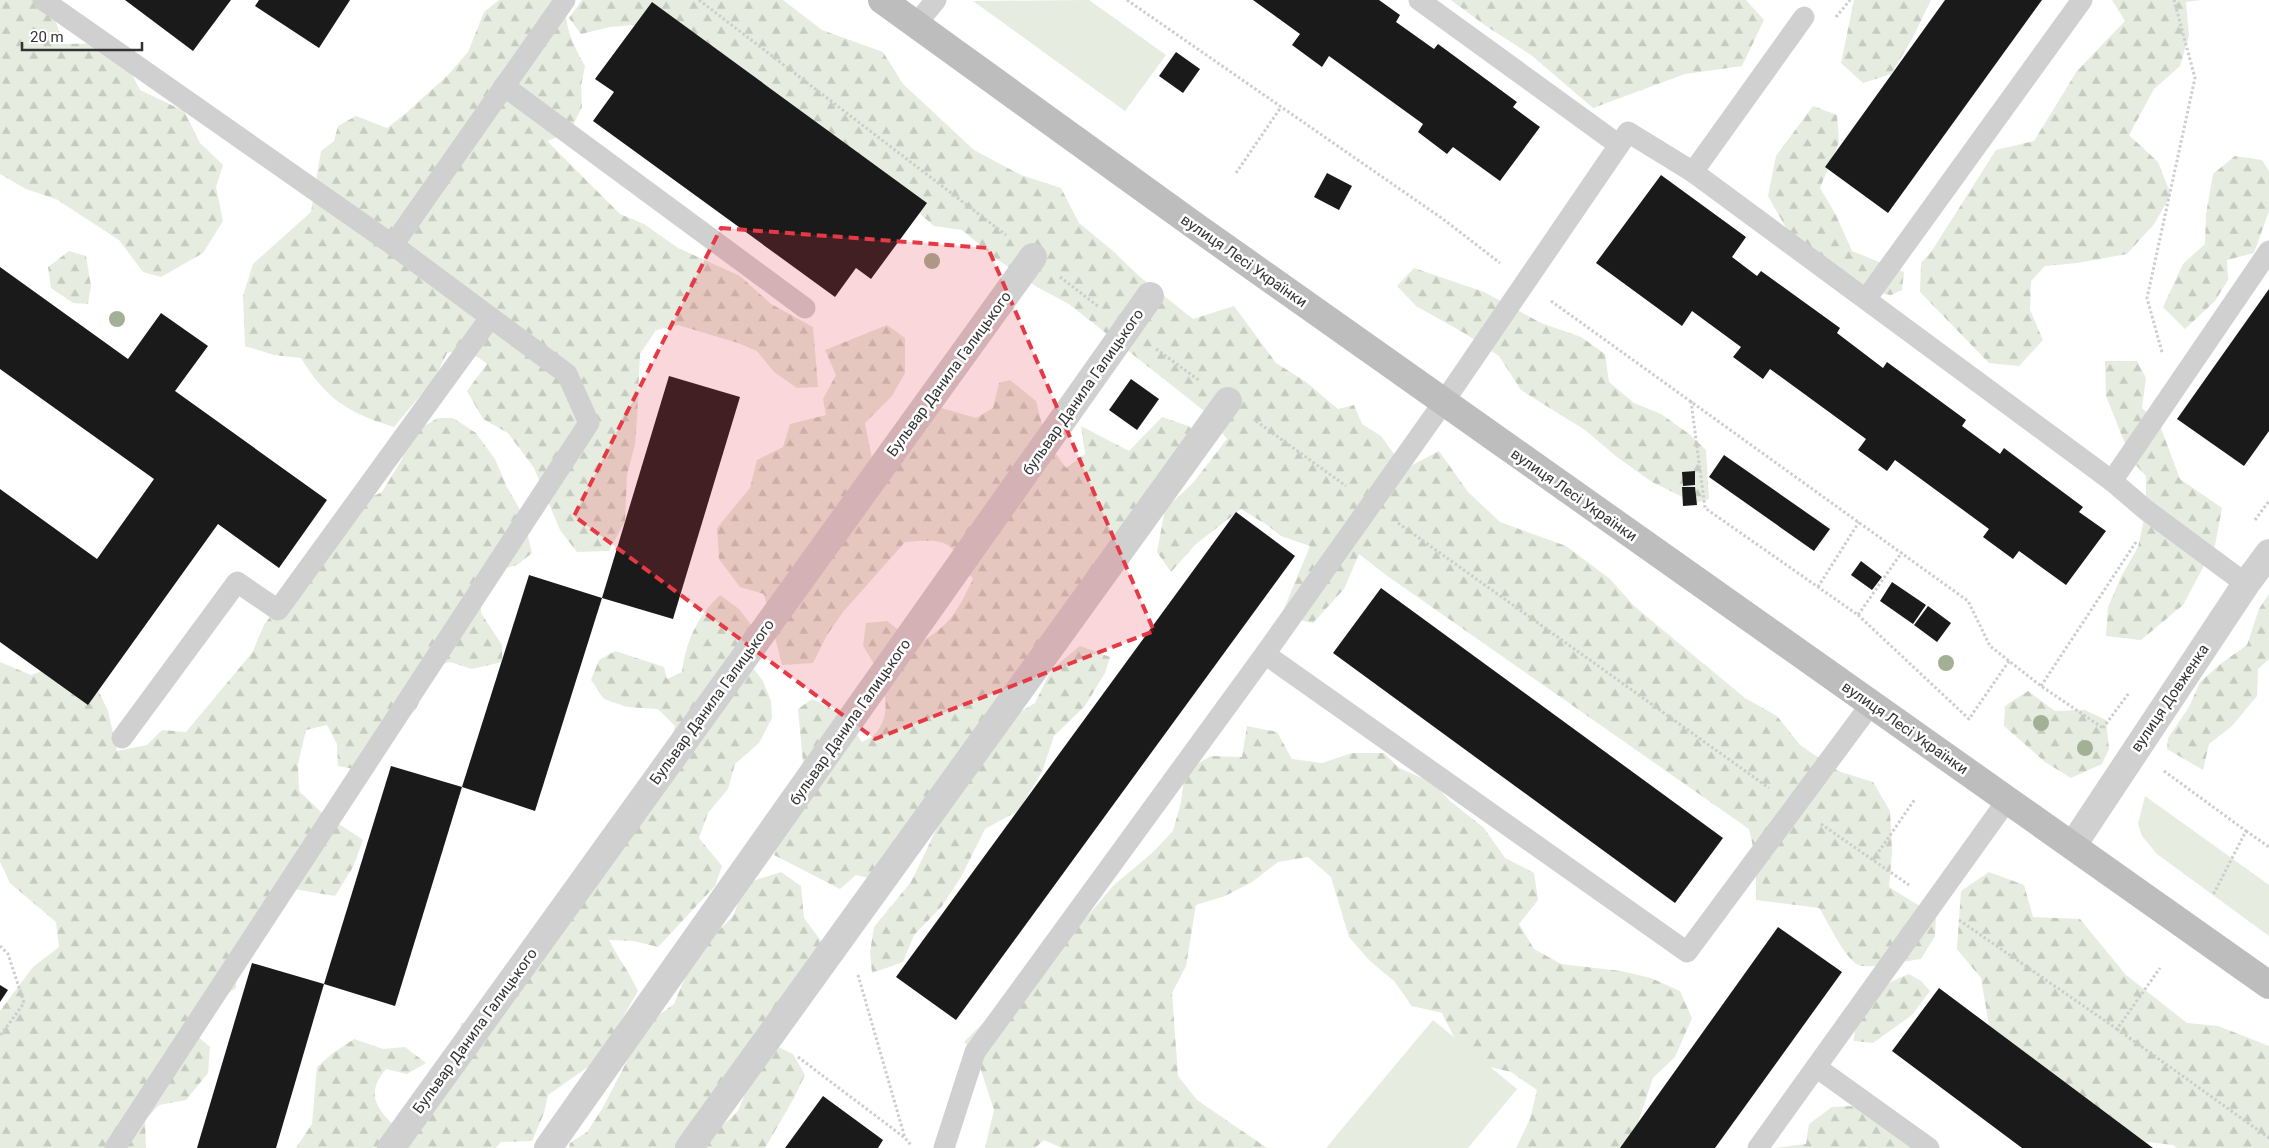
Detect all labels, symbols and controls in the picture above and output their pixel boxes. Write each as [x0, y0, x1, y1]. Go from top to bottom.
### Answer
scale bar [22, 20, 142, 52]
text: 20 m [30, 28, 64, 46]
street label: вулиця Лесі Українки [1177, 211, 1311, 311]
street label: Бульвар Данила Галицького [883, 288, 1015, 460]
street label: бульвар Данила Галицького [1019, 305, 1147, 479]
street label: вулиця Лесі Українки [1507, 445, 1641, 545]
street label: Бульвар Данила Галицького [646, 616, 778, 788]
street label: бульвар Данила Галицького [786, 635, 914, 809]
street label: вулиця Довженка [2127, 641, 2213, 755]
street label: вулиця Лесі Українки [1838, 678, 1972, 778]
street label: Бульвар Данила Галицького [409, 945, 541, 1117]

